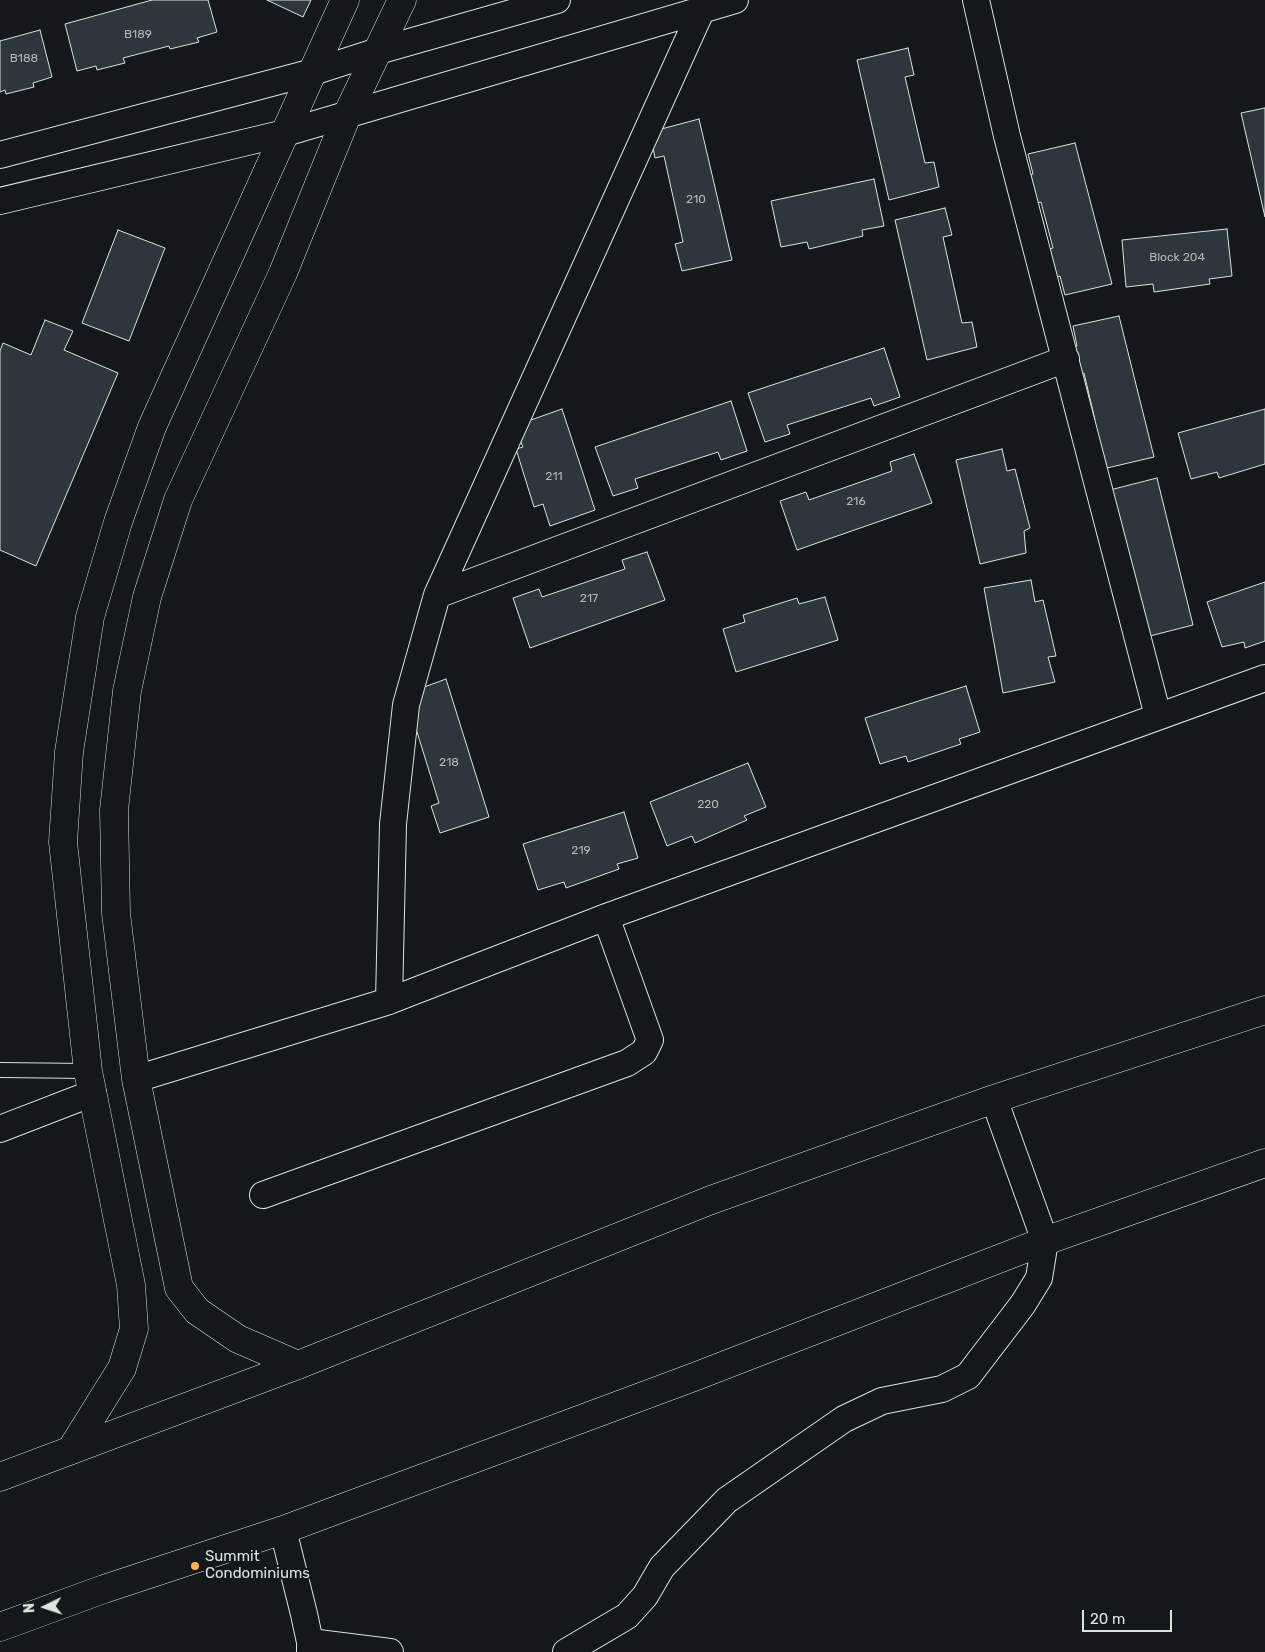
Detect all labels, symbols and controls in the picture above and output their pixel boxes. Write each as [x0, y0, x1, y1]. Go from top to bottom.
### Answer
house number: B189 [124, 28, 152, 42]
house number: B188 [10, 52, 38, 66]
house number: 210 [686, 193, 706, 207]
house number: Block 204 [1149, 251, 1205, 265]
house number: 211 [545, 470, 563, 484]
house number: 216 [846, 495, 866, 509]
house number: 217 [580, 592, 598, 606]
house number: 218 [439, 756, 459, 770]
house number: 220 [697, 798, 719, 812]
house number: 219 [571, 844, 591, 858]
place label: Summit Condominiums [205, 1548, 310, 1583]
marker: Summit Condominiums [189, 1560, 201, 1572]
north arrow [20, 1582, 70, 1632]
scale bar [1085, 1600, 1175, 1632]
text: N [21, 1602, 38, 1614]
text: 20 m [1090, 1610, 1125, 1628]

